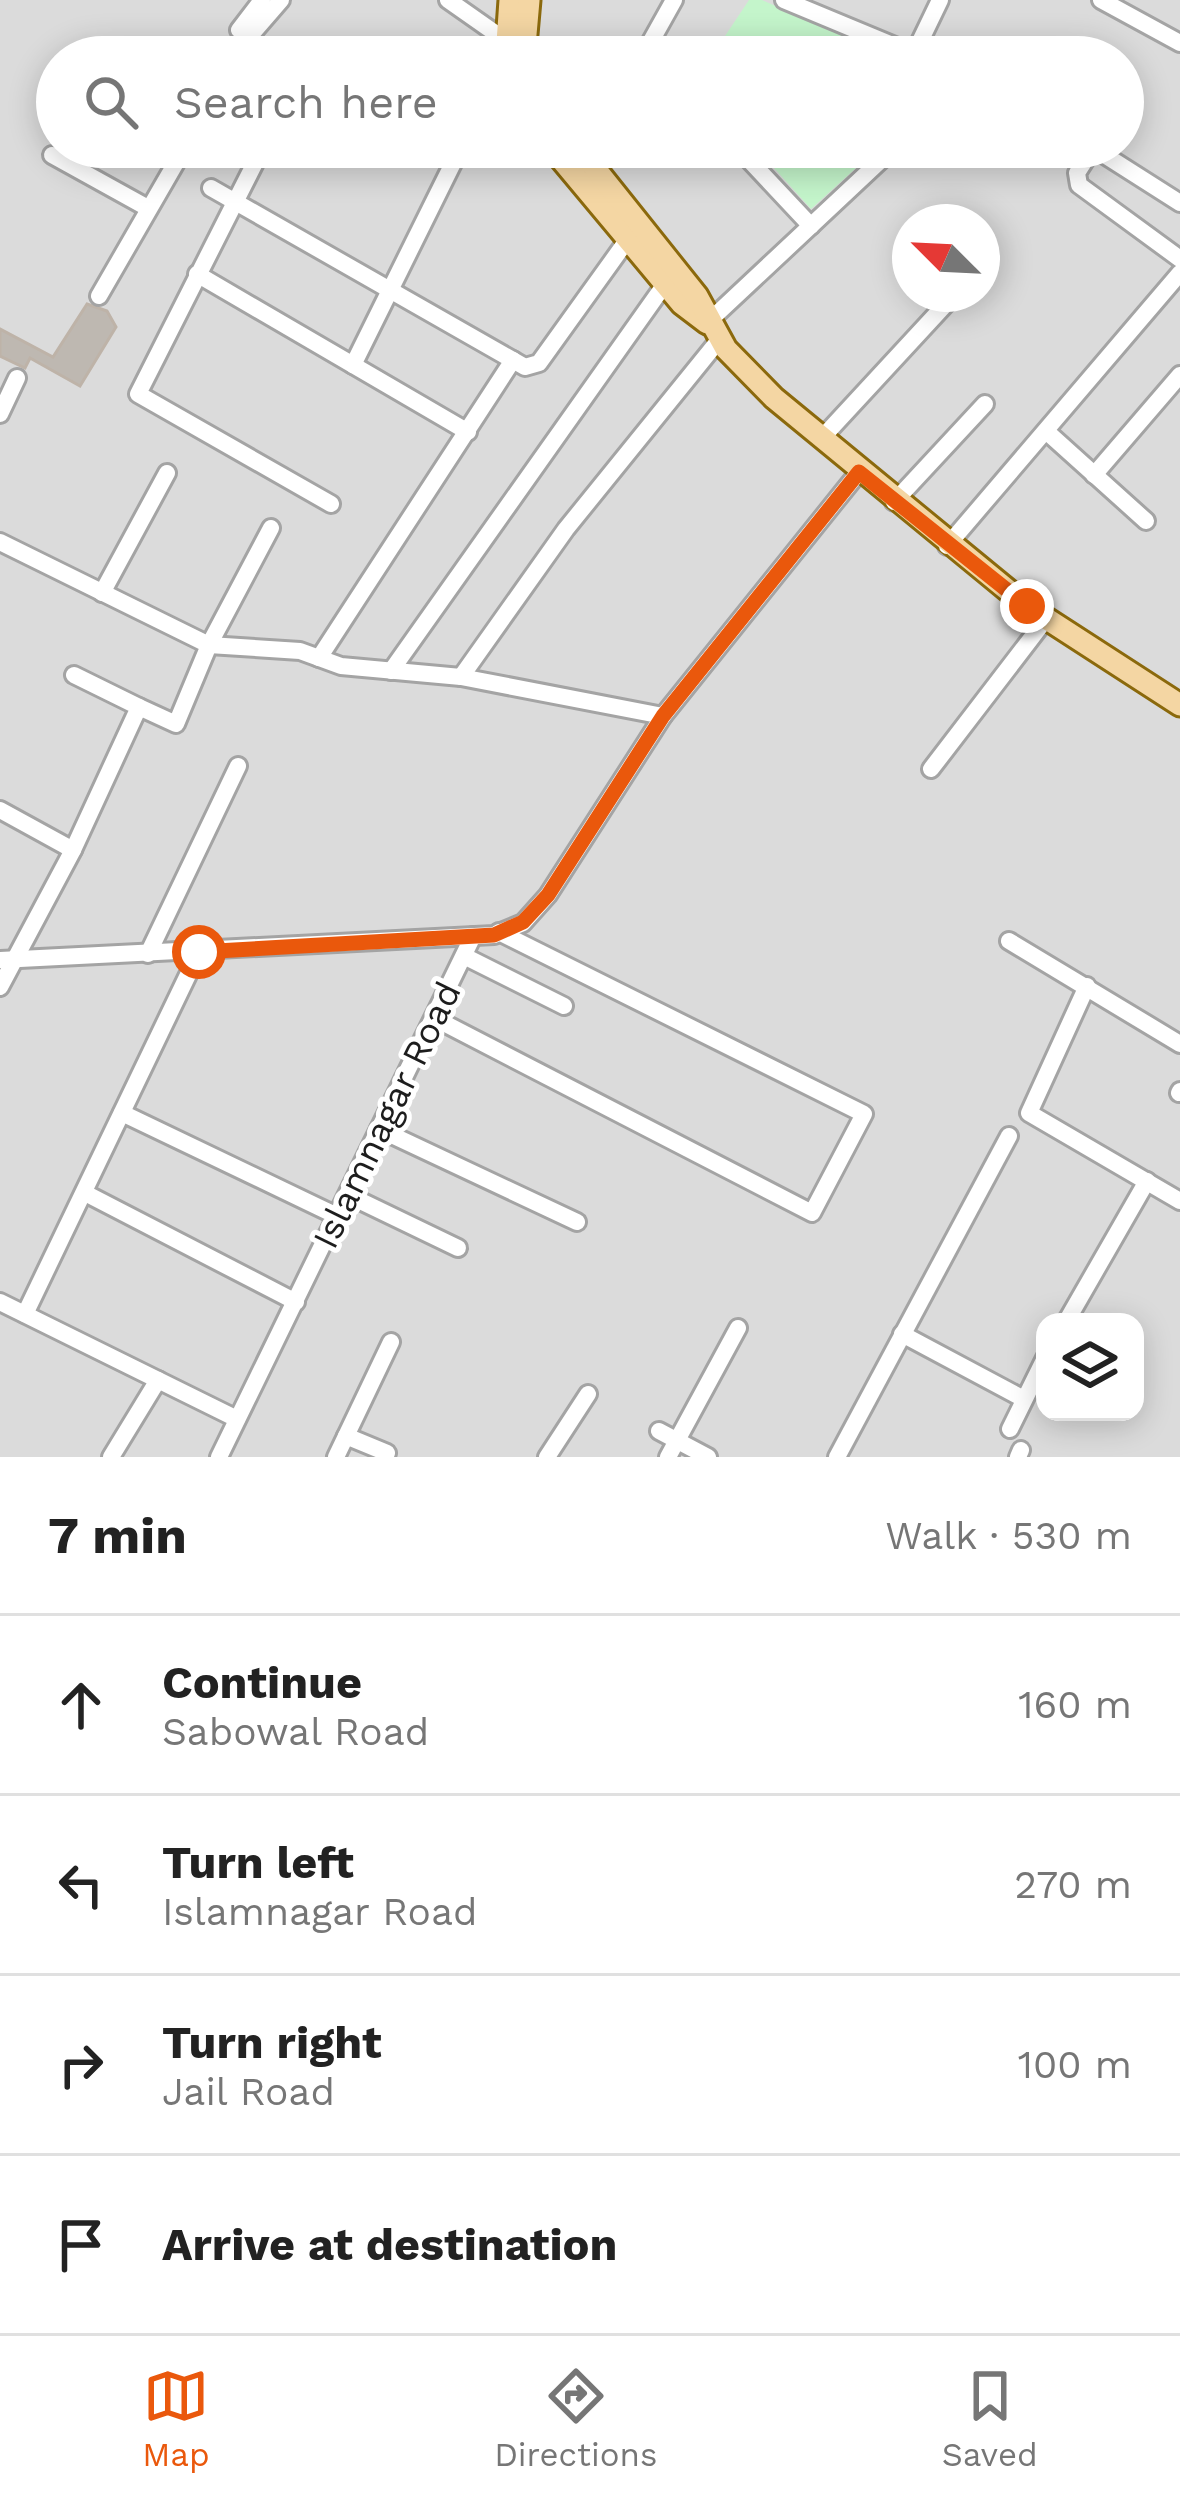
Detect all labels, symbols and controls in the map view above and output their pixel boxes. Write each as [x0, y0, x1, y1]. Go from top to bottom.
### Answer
search box [36, 36, 1144, 168]
icon: search [78, 69, 144, 135]
text: Search here [174, 76, 438, 129]
north arrow [892, 204, 1000, 312]
route end [1000, 579, 1054, 633]
route start [172, 925, 226, 979]
street label: Islamnagar Road [304, 975, 470, 1255]
map controls [1036, 1313, 1144, 1421]
button: layers [1036, 1313, 1144, 1421]
text: 7 min [48, 1506, 187, 1565]
text: Walk · 530 m [885, 1513, 1132, 1558]
text: Continue [162, 1656, 362, 1709]
icon: ahead [48, 1672, 114, 1738]
text: 160 m [1018, 1682, 1132, 1727]
text: Sabowal Road [162, 1709, 429, 1754]
text: Turn left [162, 1836, 354, 1889]
icon: left [48, 1852, 114, 1918]
text: 270 m [1014, 1862, 1132, 1907]
text: Islamnagar Road [162, 1889, 477, 1934]
text: Turn right [162, 2016, 382, 2069]
icon: right [48, 2032, 114, 2098]
text: 100 m [1018, 2042, 1132, 2087]
text: Jail Road [162, 2069, 335, 2114]
icon: arrive [48, 2212, 114, 2278]
text: Arrive at destination [162, 2218, 617, 2271]
tab: Map [142, 2363, 210, 2474]
tab: Directions [494, 2363, 657, 2474]
tab: Saved [942, 2363, 1038, 2474]

